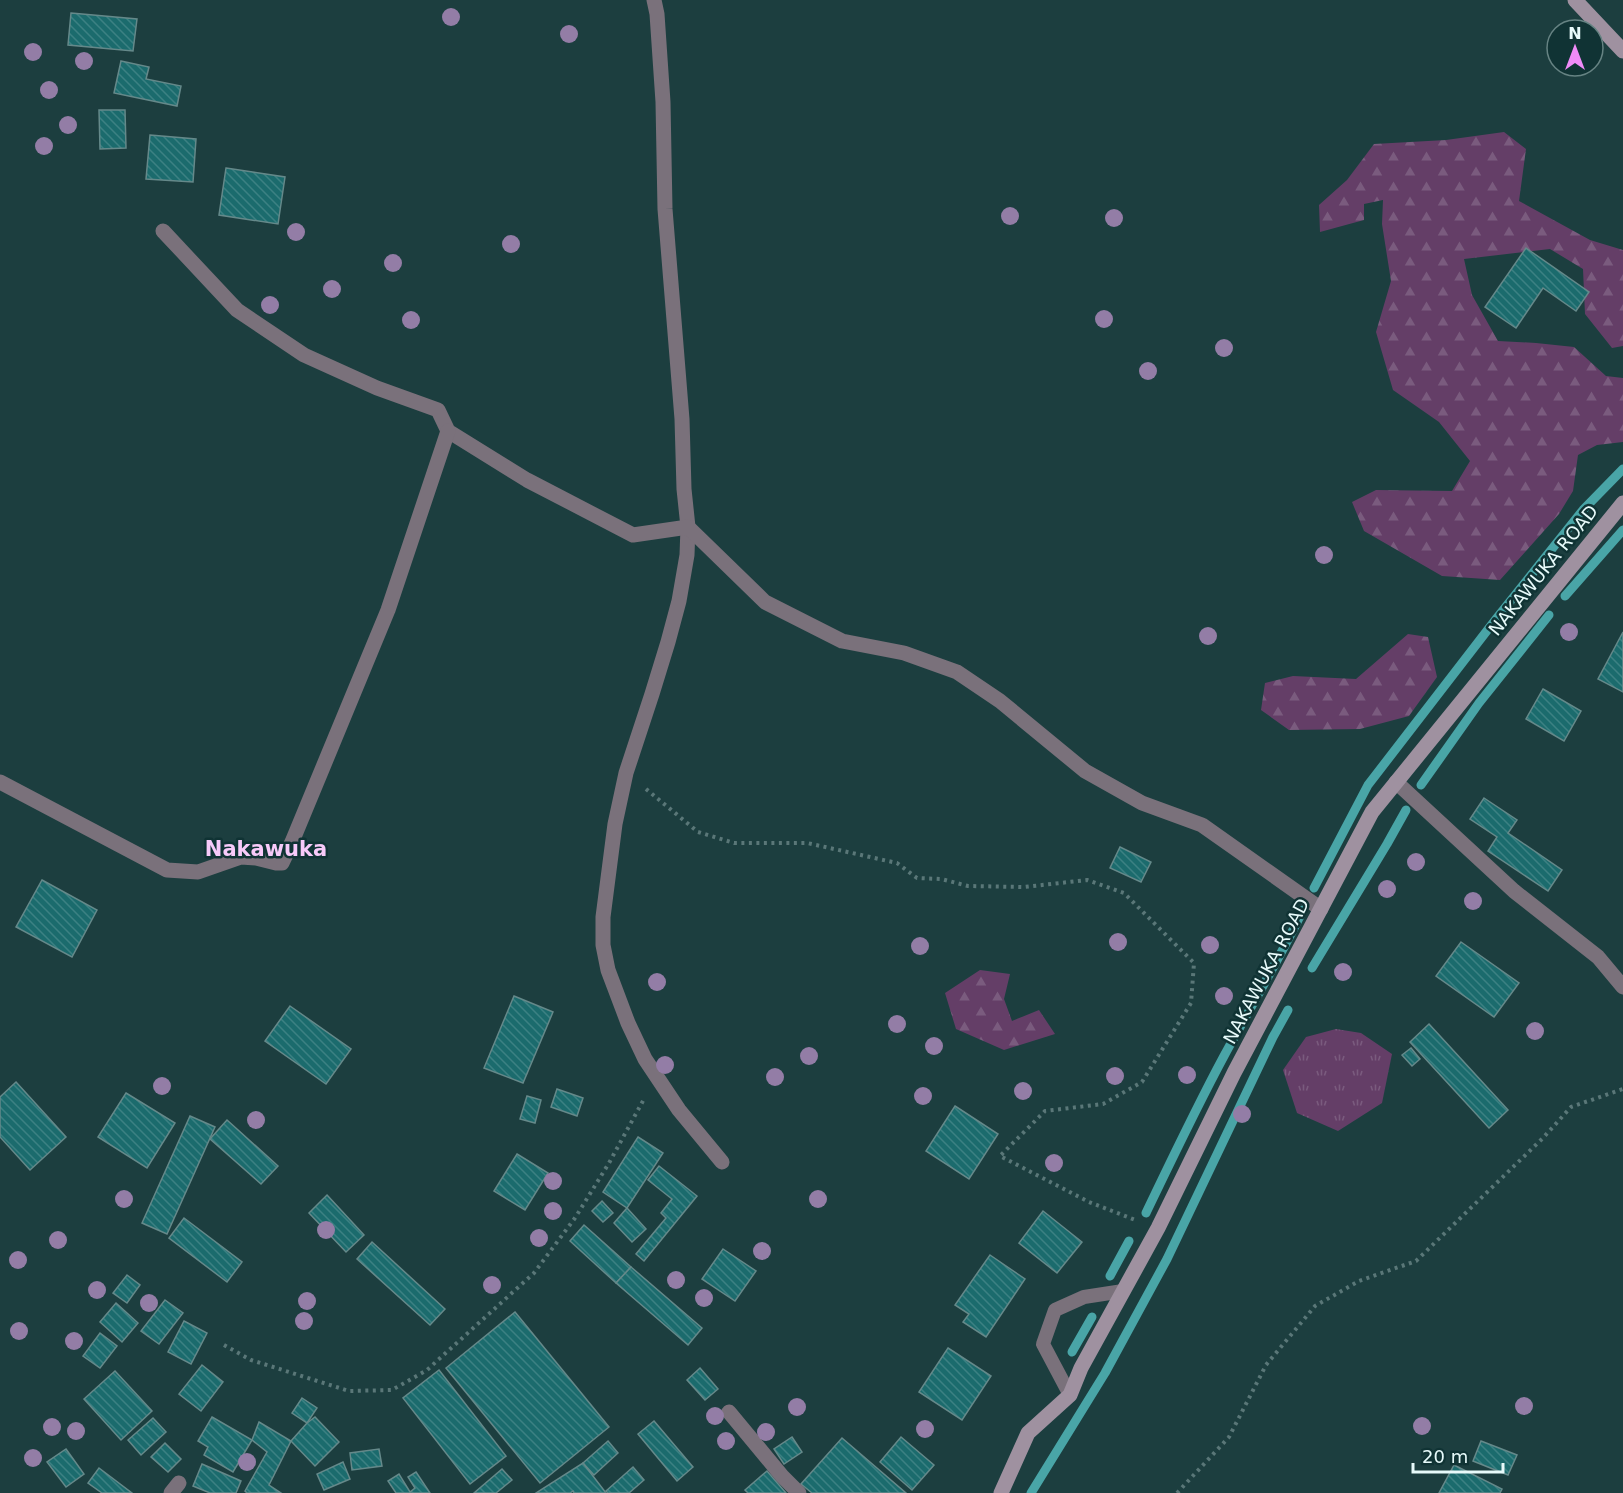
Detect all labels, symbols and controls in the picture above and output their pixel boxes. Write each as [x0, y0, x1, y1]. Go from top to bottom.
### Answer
north arrow [1545, 18, 1605, 78]
text: N [1568, 24, 1582, 43]
street label: NAKAWUKA ROAD [1484, 501, 1602, 639]
district label: Nakawuka [205, 837, 327, 861]
street label: NAKAWUKA ROAD [1219, 895, 1313, 1047]
scale bar [1413, 1436, 1503, 1474]
text: 20 m [1422, 1446, 1468, 1467]

